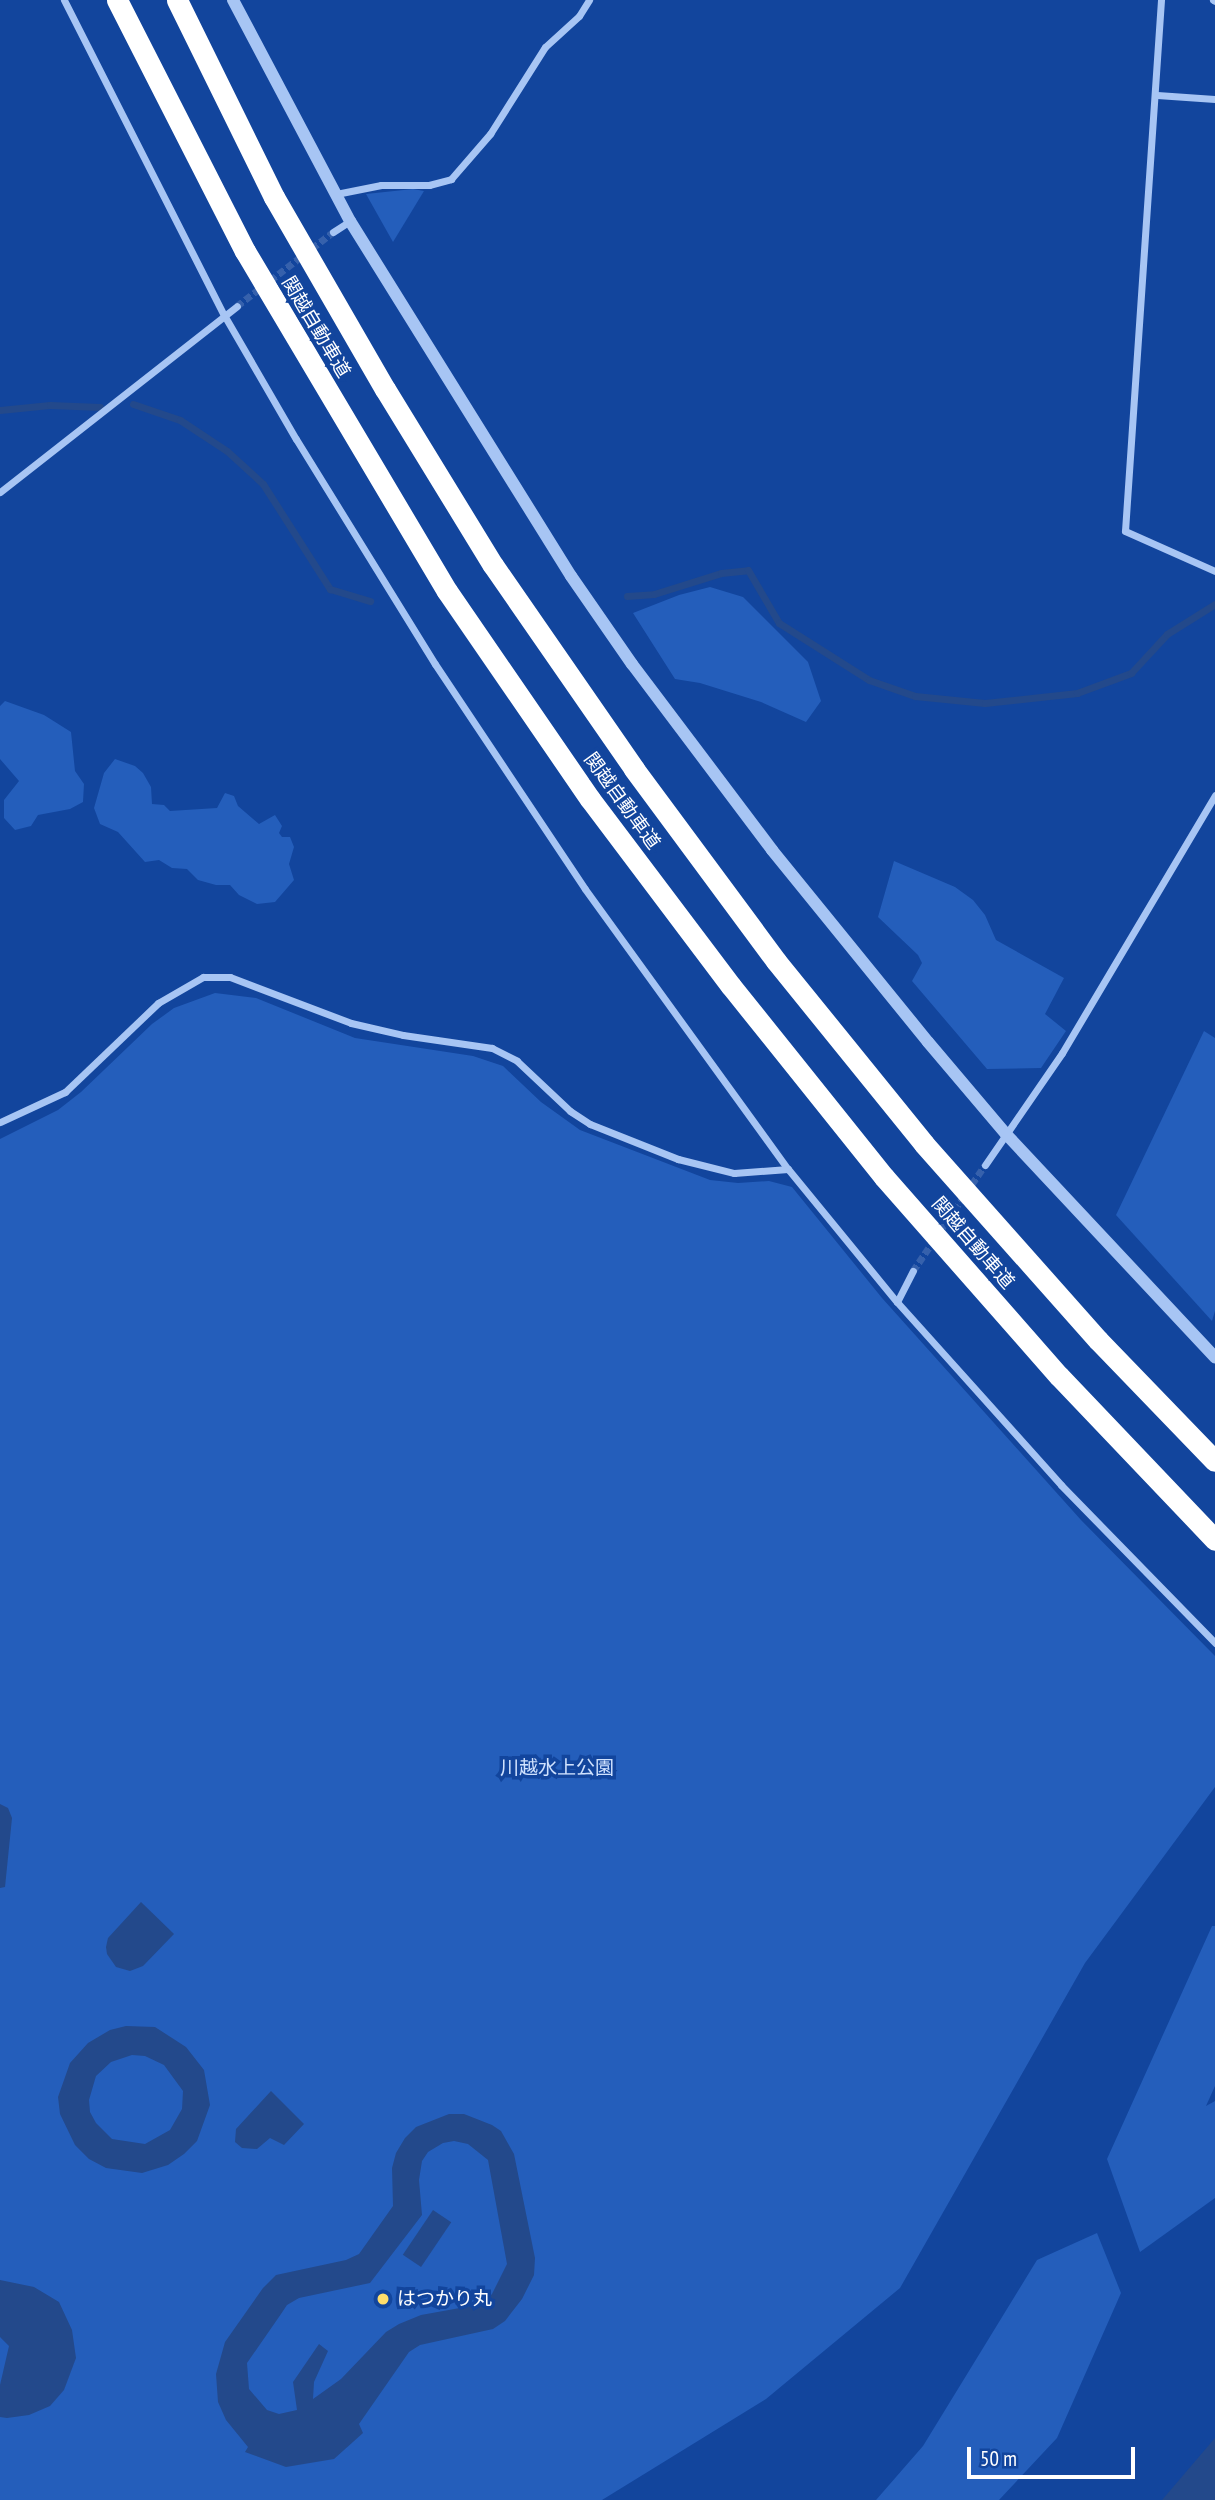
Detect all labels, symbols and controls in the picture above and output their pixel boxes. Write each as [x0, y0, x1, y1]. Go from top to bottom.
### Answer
street label: 関越自動車道 [277, 272, 355, 382]
street label: 関越自動車道 [579, 748, 665, 854]
street label: 関越自動車道 [927, 1193, 1019, 1293]
park label: 川越水上公園 [500, 1757, 614, 1779]
place label: はつかり丸 [397, 2288, 492, 2310]
marker: はつかり丸 [375, 2291, 391, 2307]
scale bar [970, 2434, 1138, 2478]
text: 50 m [980, 2445, 1017, 2472]

